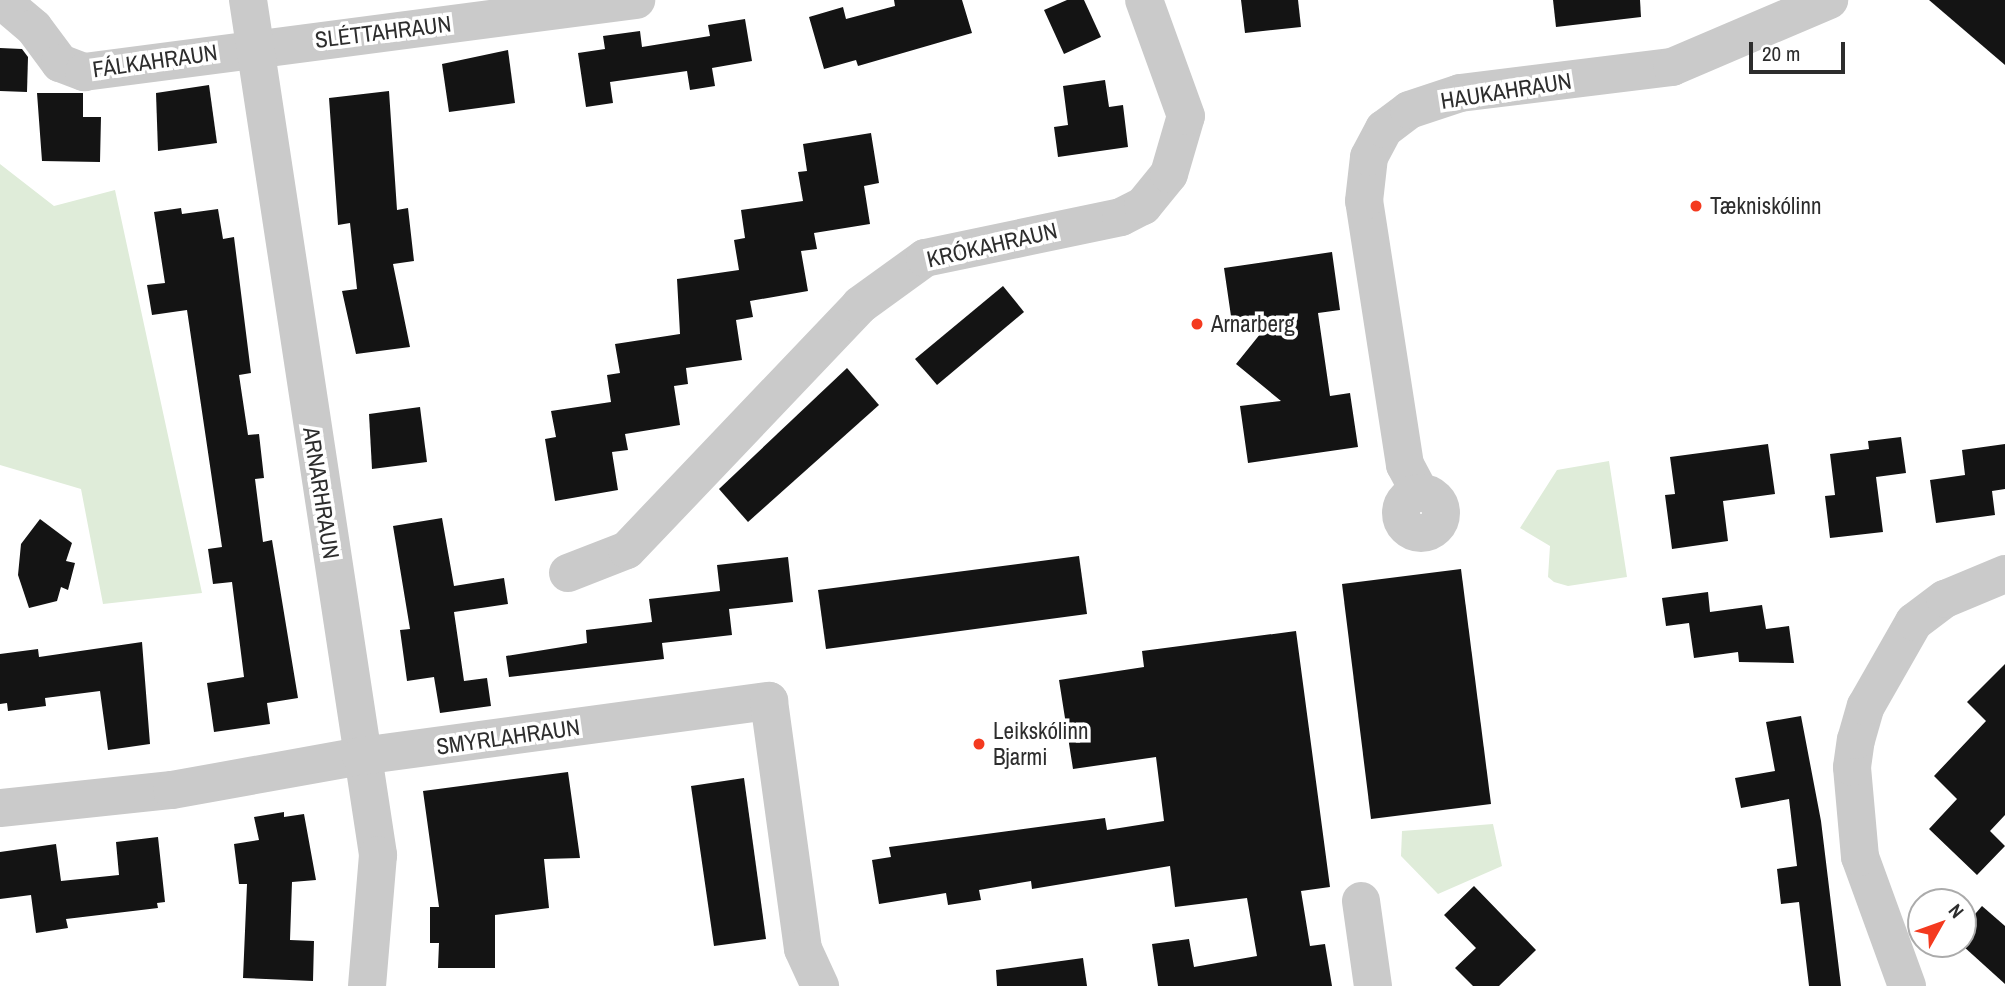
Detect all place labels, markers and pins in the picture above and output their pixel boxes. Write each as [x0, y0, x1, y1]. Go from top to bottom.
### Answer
place label: Tækniskólinn [1710, 192, 1821, 220]
marker: Tækniskólinn [1688, 198, 1704, 214]
place label: Arnarberg [1211, 310, 1295, 338]
marker: Arnarberg [1189, 316, 1205, 332]
place label: Leikskólinn Bjarmi [993, 717, 1088, 771]
marker: Leikskólinn Bjarmi [971, 736, 987, 752]

